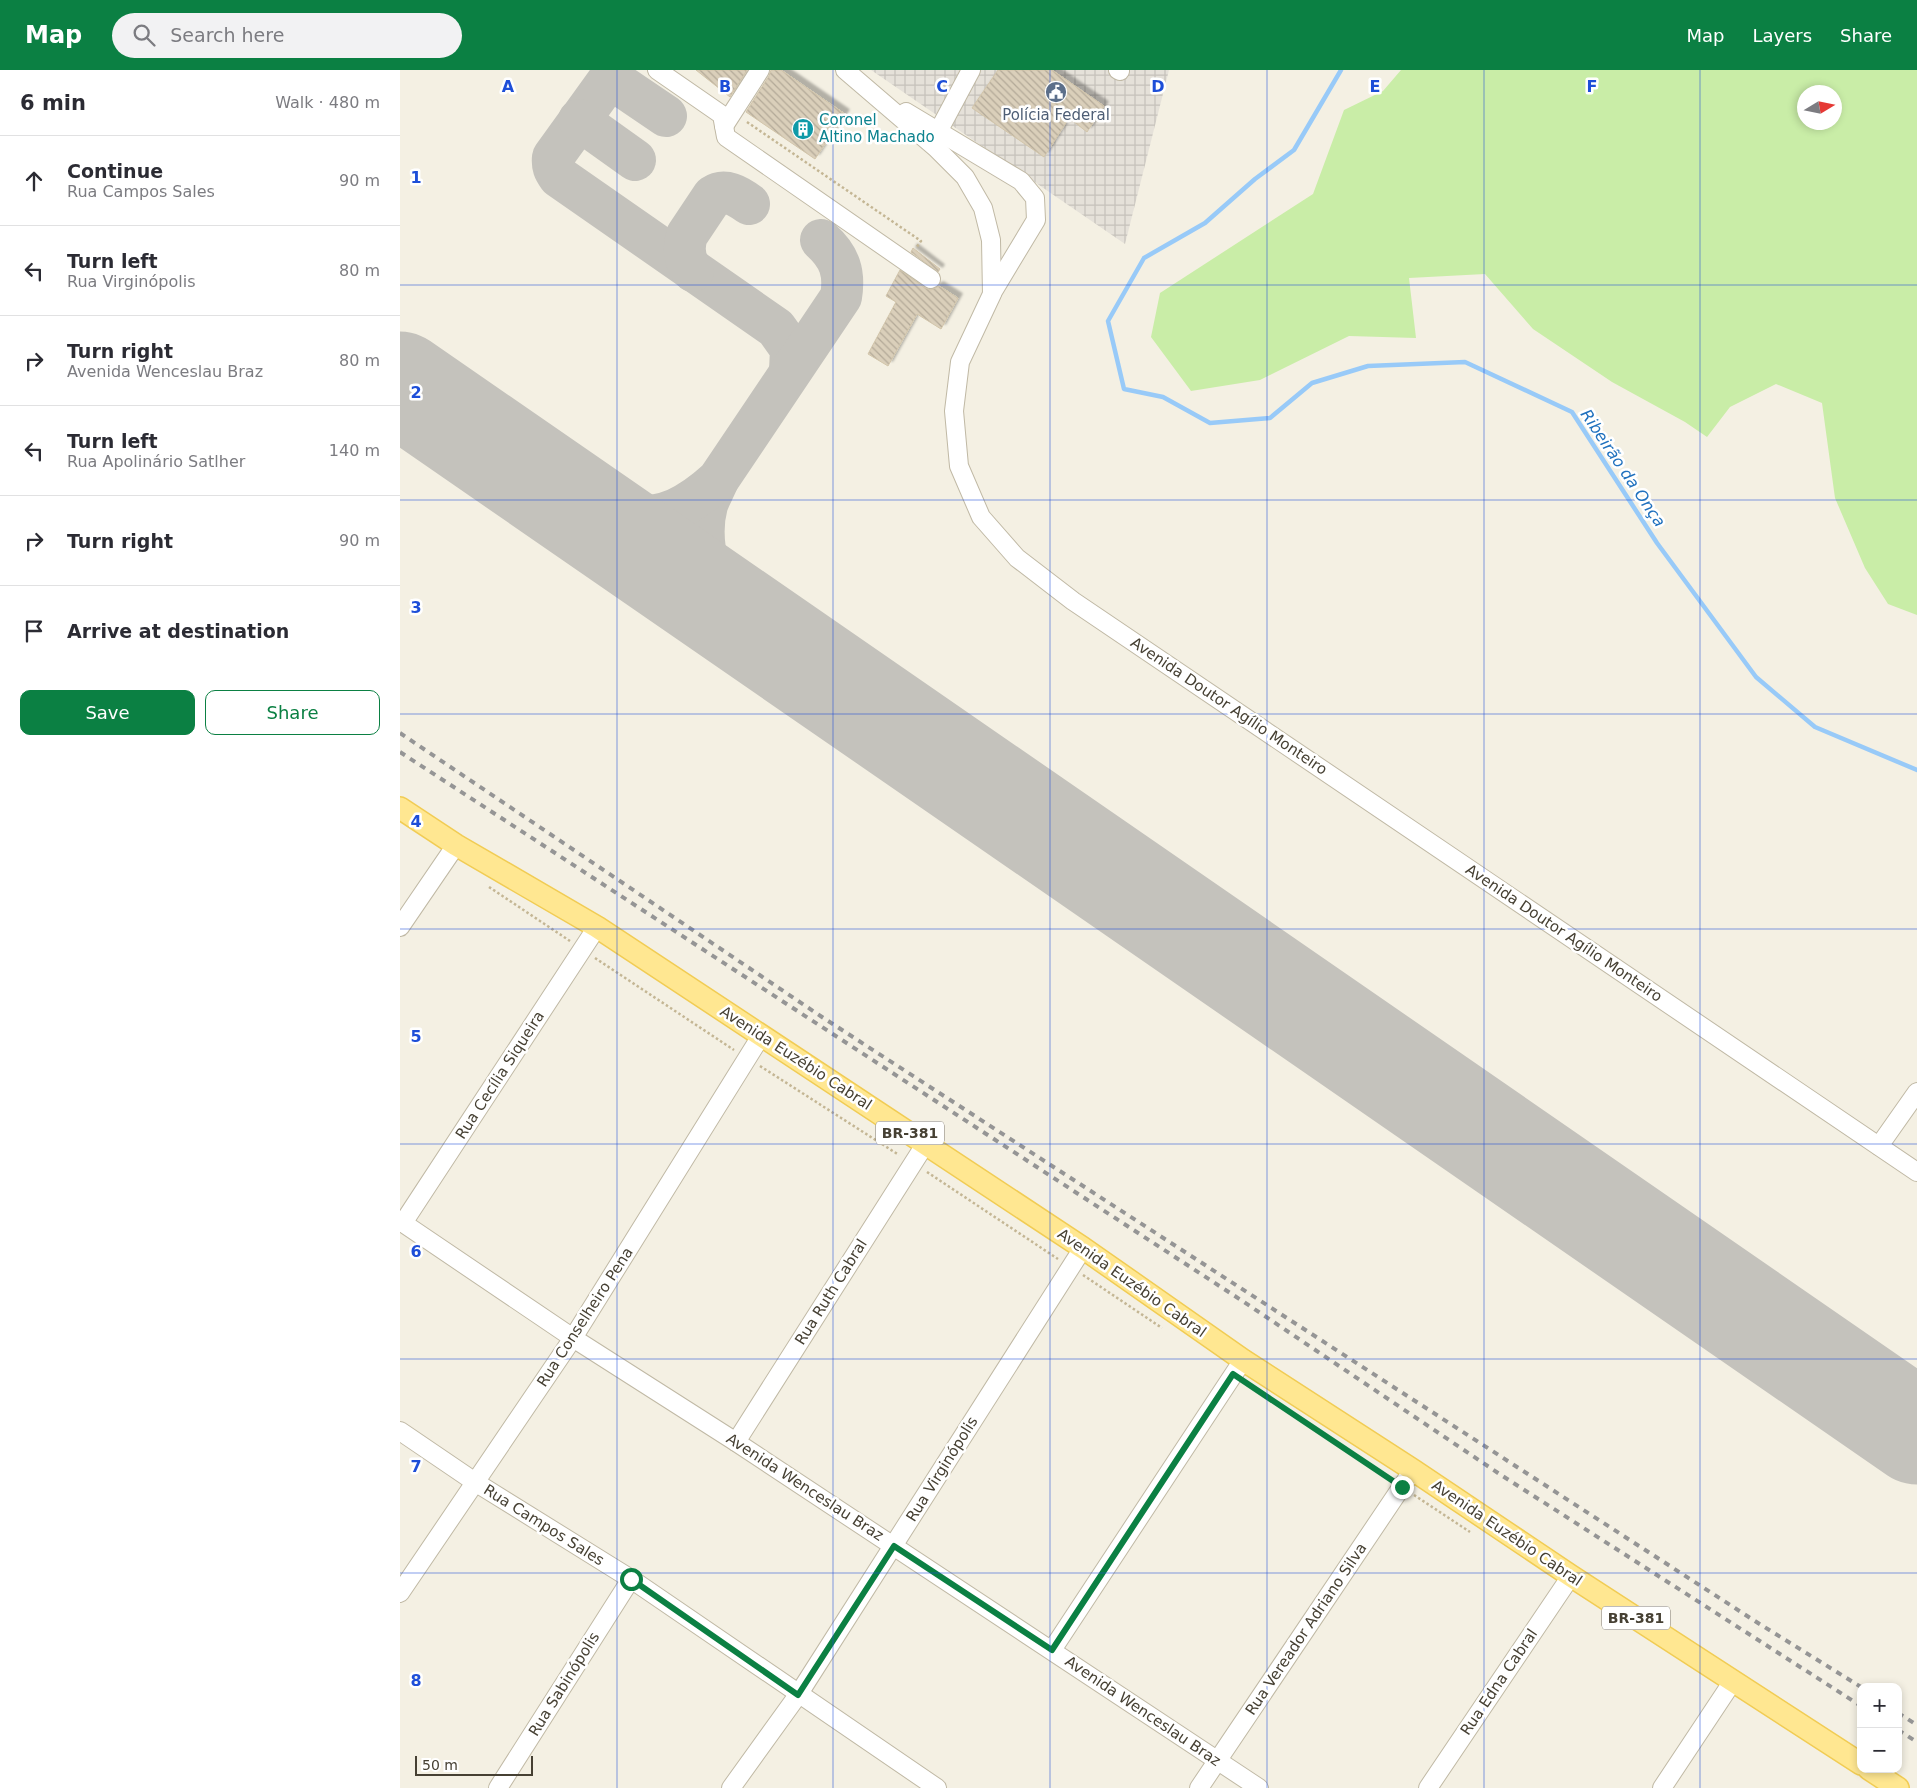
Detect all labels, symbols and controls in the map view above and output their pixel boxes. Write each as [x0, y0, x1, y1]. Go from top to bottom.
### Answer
search box [112, 13, 462, 58]
text: Map [25, 21, 82, 49]
icon: search [130, 21, 158, 49]
text: Search here [170, 24, 284, 46]
text: Map [1686, 25, 1724, 46]
text: Layers [1752, 25, 1812, 46]
text: Share [1840, 25, 1892, 46]
text: A [502, 77, 515, 96]
text: B [719, 77, 731, 96]
text: C [936, 77, 948, 96]
text: D [1151, 77, 1165, 96]
text: E [1370, 77, 1380, 96]
text: F [1587, 77, 1597, 96]
public building icon: Polícia Federal [1044, 80, 1068, 104]
north arrow [1797, 85, 1842, 130]
text: 6 min [20, 91, 86, 115]
text: Walk · 480 m [275, 93, 380, 112]
place label: Polícia Federal [1002, 106, 1110, 124]
place label: Coronel Altino Machado [819, 111, 935, 146]
building icon: Coronel Altino Machado [791, 117, 815, 141]
text: Continue [67, 160, 163, 182]
icon: ahead [20, 167, 48, 195]
text: 1 [410, 168, 422, 187]
text: 90 m [339, 171, 380, 190]
text: Rua Campos Sales [67, 182, 215, 201]
text: Turn left [67, 250, 158, 272]
icon: left [20, 257, 48, 285]
text: 80 m [339, 261, 380, 280]
text: Rua Virginópolis [67, 272, 195, 291]
text: Turn right [67, 340, 173, 362]
icon: right [20, 347, 48, 375]
text: 80 m [339, 351, 380, 370]
text: Avenida Wenceslau Braz [67, 362, 263, 381]
text: 2 [410, 383, 422, 402]
water label: Ribeirão da Onça [1577, 406, 1669, 530]
text: Turn left [67, 430, 158, 452]
icon: left [20, 437, 48, 465]
text: 140 m [329, 441, 380, 460]
text: Rua Apolinário Satlher [67, 452, 245, 471]
icon: right [20, 527, 48, 555]
text: Turn right [67, 530, 173, 552]
text: 90 m [339, 531, 380, 550]
text: 3 [410, 598, 422, 617]
icon: arrive [20, 617, 48, 645]
text: Arrive at destination [67, 620, 289, 642]
street label: Avenida Doutor Agílio Monteiro [1127, 633, 1331, 779]
button: Save [20, 690, 195, 735]
button: Share [205, 690, 380, 735]
text: 4 [410, 812, 422, 831]
street label: Avenida Doutor Agílio Monteiro [1462, 860, 1666, 1006]
street label: Avenida Euzébio Cabral [717, 1002, 875, 1114]
street label: Rua Cecília Siqueira [452, 1008, 548, 1142]
text: 5 [410, 1027, 422, 1046]
road number: BR-381 [876, 1122, 944, 1144]
street label: Avenida Euzébio Cabral [1054, 1225, 1210, 1341]
street label: Rua Ruth Cabral [791, 1236, 871, 1348]
text: 6 [410, 1242, 422, 1261]
street label: Rua Conselheiro Pena [533, 1244, 637, 1390]
street label: Rua Virginópolis [902, 1413, 982, 1525]
street label: Avenida Wenceslau Braz [723, 1429, 887, 1545]
text: 7 [410, 1457, 422, 1476]
route end [1391, 1476, 1414, 1499]
street label: Avenida Euzébio Cabral [1429, 1476, 1585, 1590]
street label: Rua Campos Sales [480, 1481, 608, 1569]
street label: Rua Vereador Adriano Silva [1242, 1539, 1370, 1719]
route start [620, 1568, 643, 1591]
road number: BR-381 [1602, 1606, 1670, 1630]
street label: Rua Edna Cabral [1457, 1625, 1541, 1739]
street label: Rua Sabinópolis [525, 1629, 603, 1739]
street label: Avenida Wenceslau Braz [1062, 1652, 1224, 1770]
text: 8 [410, 1671, 422, 1690]
map controls [1857, 1683, 1902, 1773]
button: + [1857, 1683, 1902, 1728]
button: − [1857, 1728, 1902, 1773]
scale bar [415, 1753, 532, 1776]
text: 50 m [422, 1757, 458, 1773]

